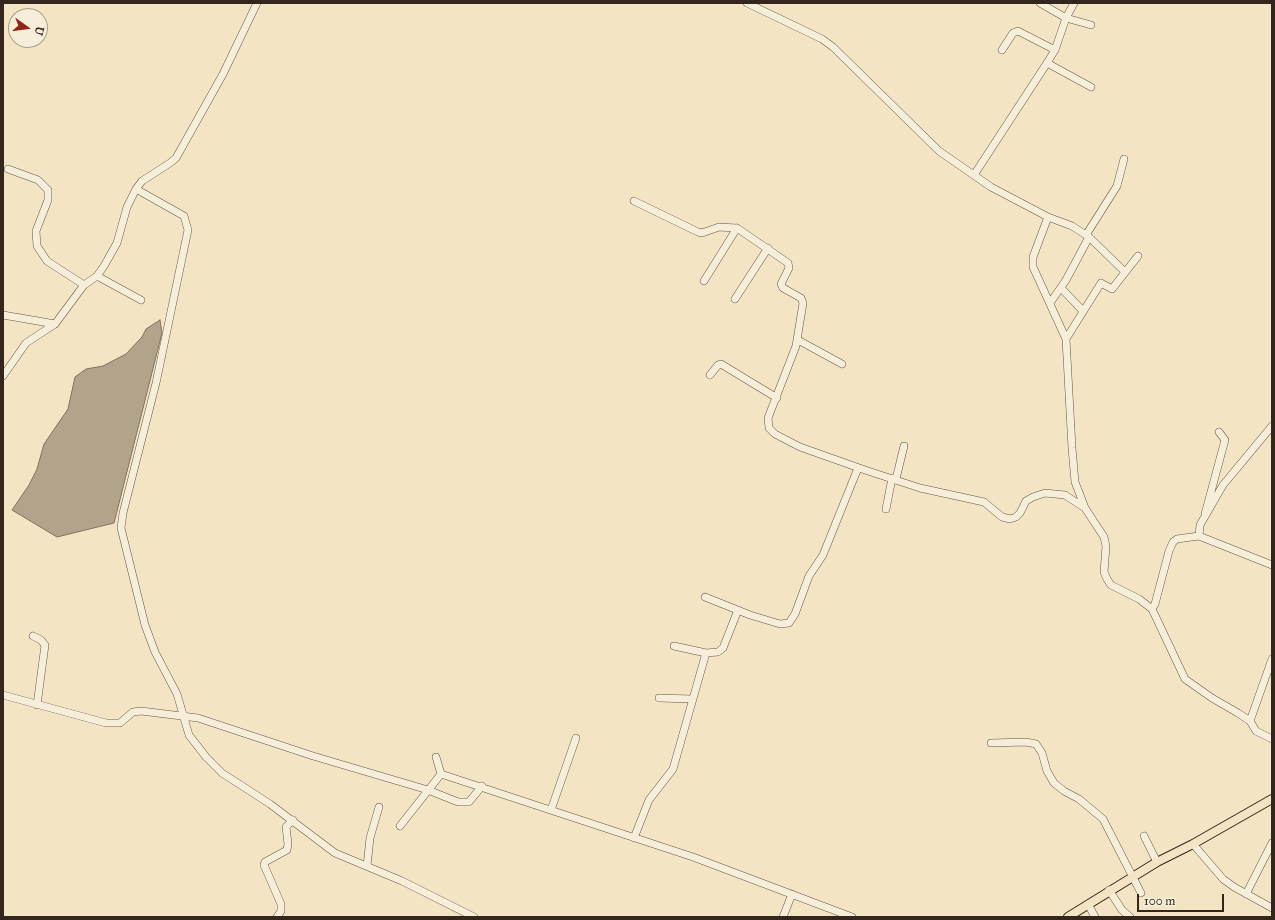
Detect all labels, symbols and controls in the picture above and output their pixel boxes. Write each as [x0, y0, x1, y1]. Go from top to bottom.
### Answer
north arrow [8, 8, 48, 48]
text: U [32, 25, 47, 37]
scale bar [1139, 886, 1226, 912]
text: 100 m [1144, 894, 1175, 908]

